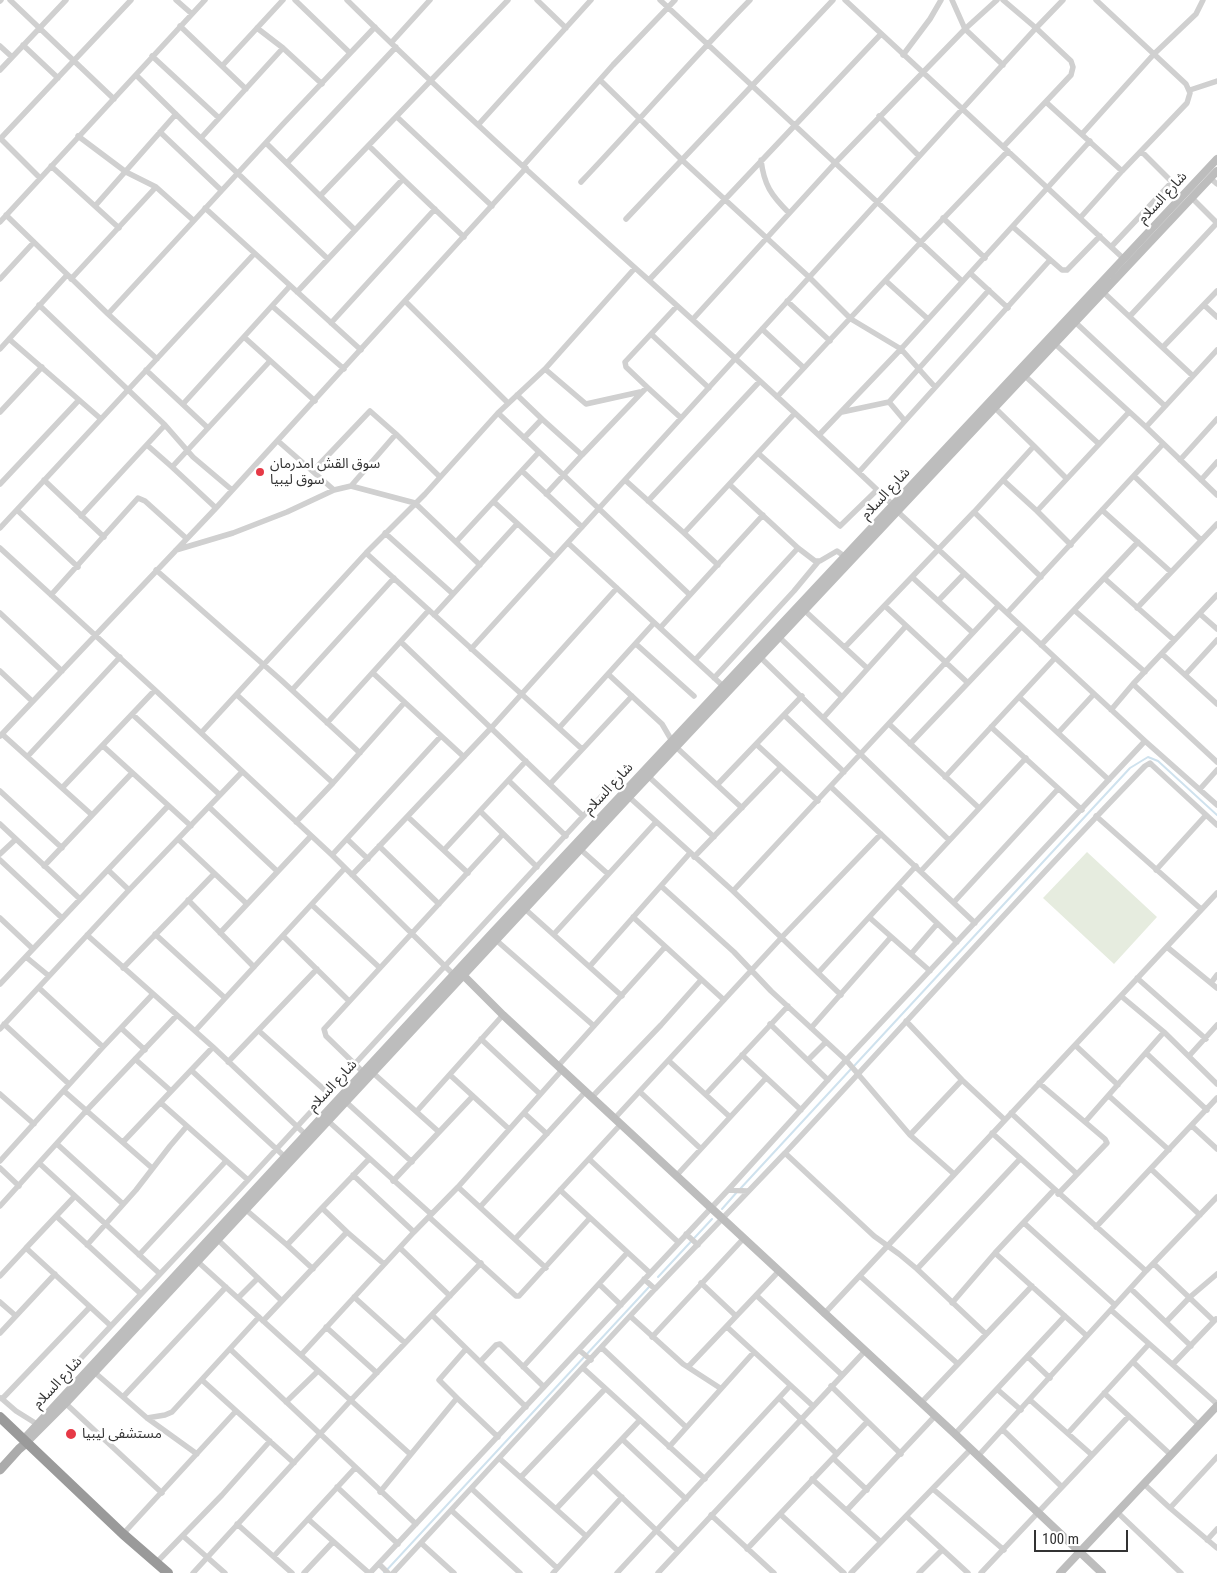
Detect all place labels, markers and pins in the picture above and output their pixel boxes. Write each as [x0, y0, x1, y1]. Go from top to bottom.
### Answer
place label: سوق القش امدرمان سوق ليبيا [270, 456, 380, 488]
marker: سوق القش امدرمان سوق ليبيا [254, 466, 266, 478]
place label: مستشفى ليبيا [82, 1426, 162, 1442]
marker: مستشفى ليبيا [64, 1427, 78, 1441]

